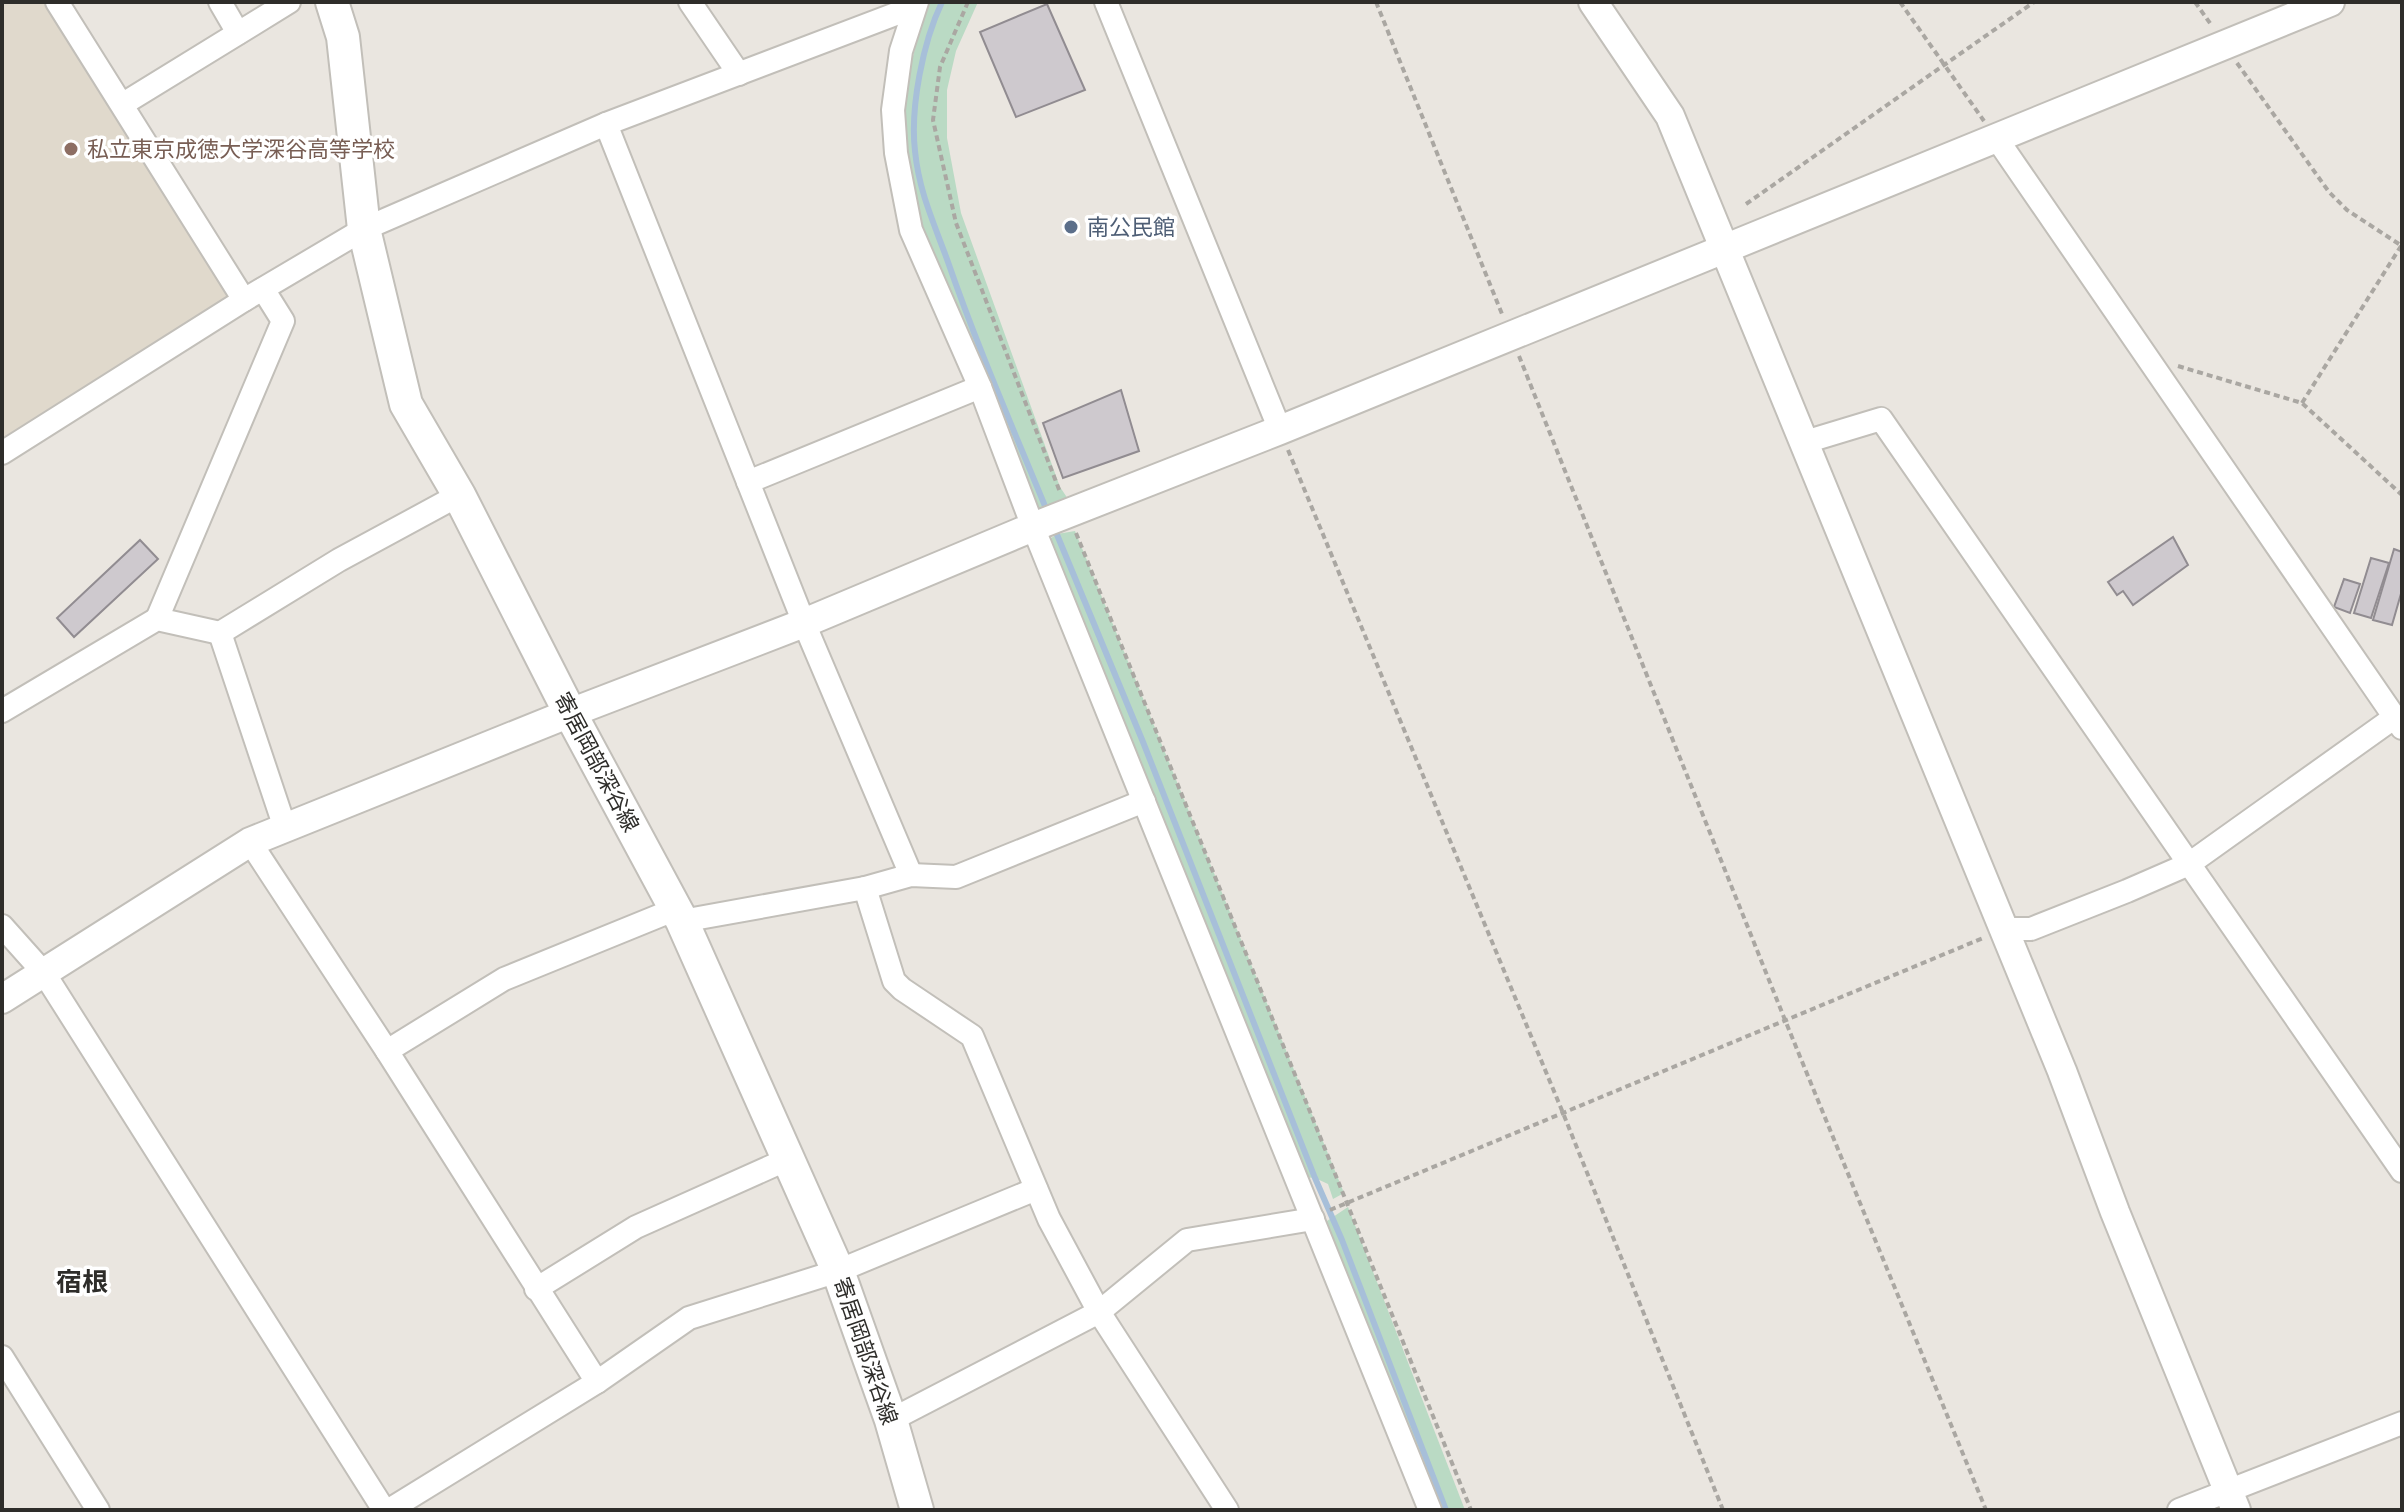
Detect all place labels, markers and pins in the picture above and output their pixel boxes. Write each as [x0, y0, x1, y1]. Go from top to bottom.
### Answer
place label: 私立東京成徳大学深谷高等学校 [87, 136, 395, 163]
marker: 私立東京成徳大学深谷高等学校 [62, 140, 80, 158]
place label: 南公民館 [1087, 214, 1175, 241]
marker: 南公民館 [1062, 218, 1080, 236]

